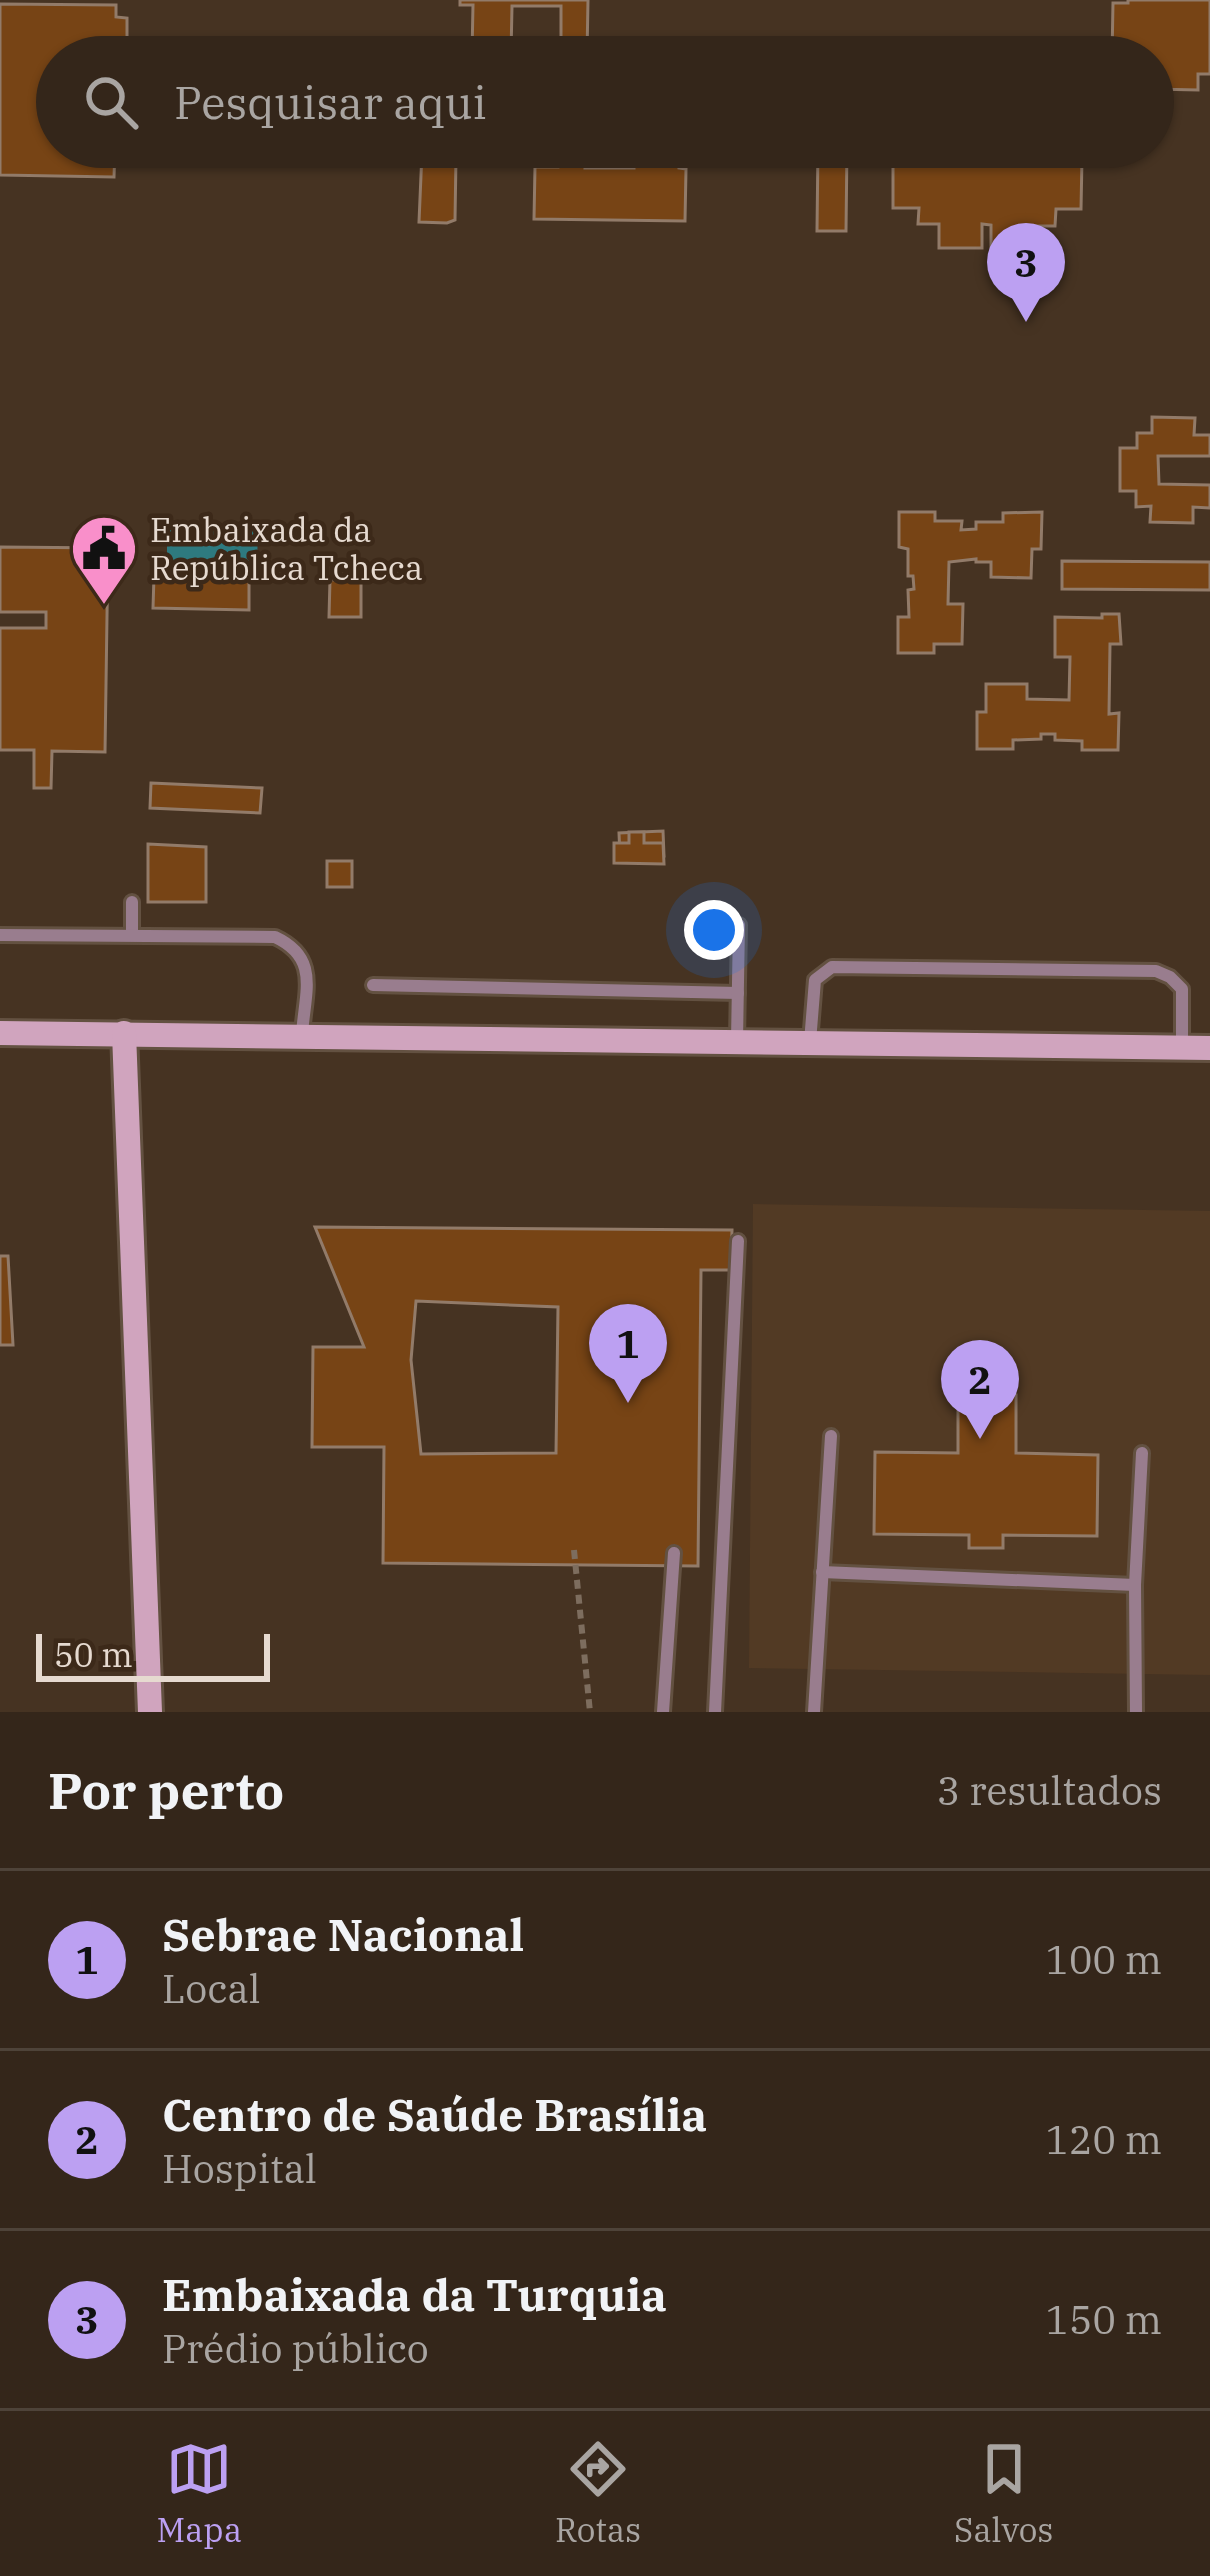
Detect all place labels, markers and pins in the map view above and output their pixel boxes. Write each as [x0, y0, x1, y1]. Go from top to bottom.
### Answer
pin: 3 [987, 223, 1065, 322]
place label: Embaixada da República Tcheca [150, 508, 423, 589]
public building icon: Embaixada da República Tcheca [69, 513, 139, 607]
pin: 1 [589, 1304, 667, 1403]
pin: 2 [941, 1340, 1019, 1439]

